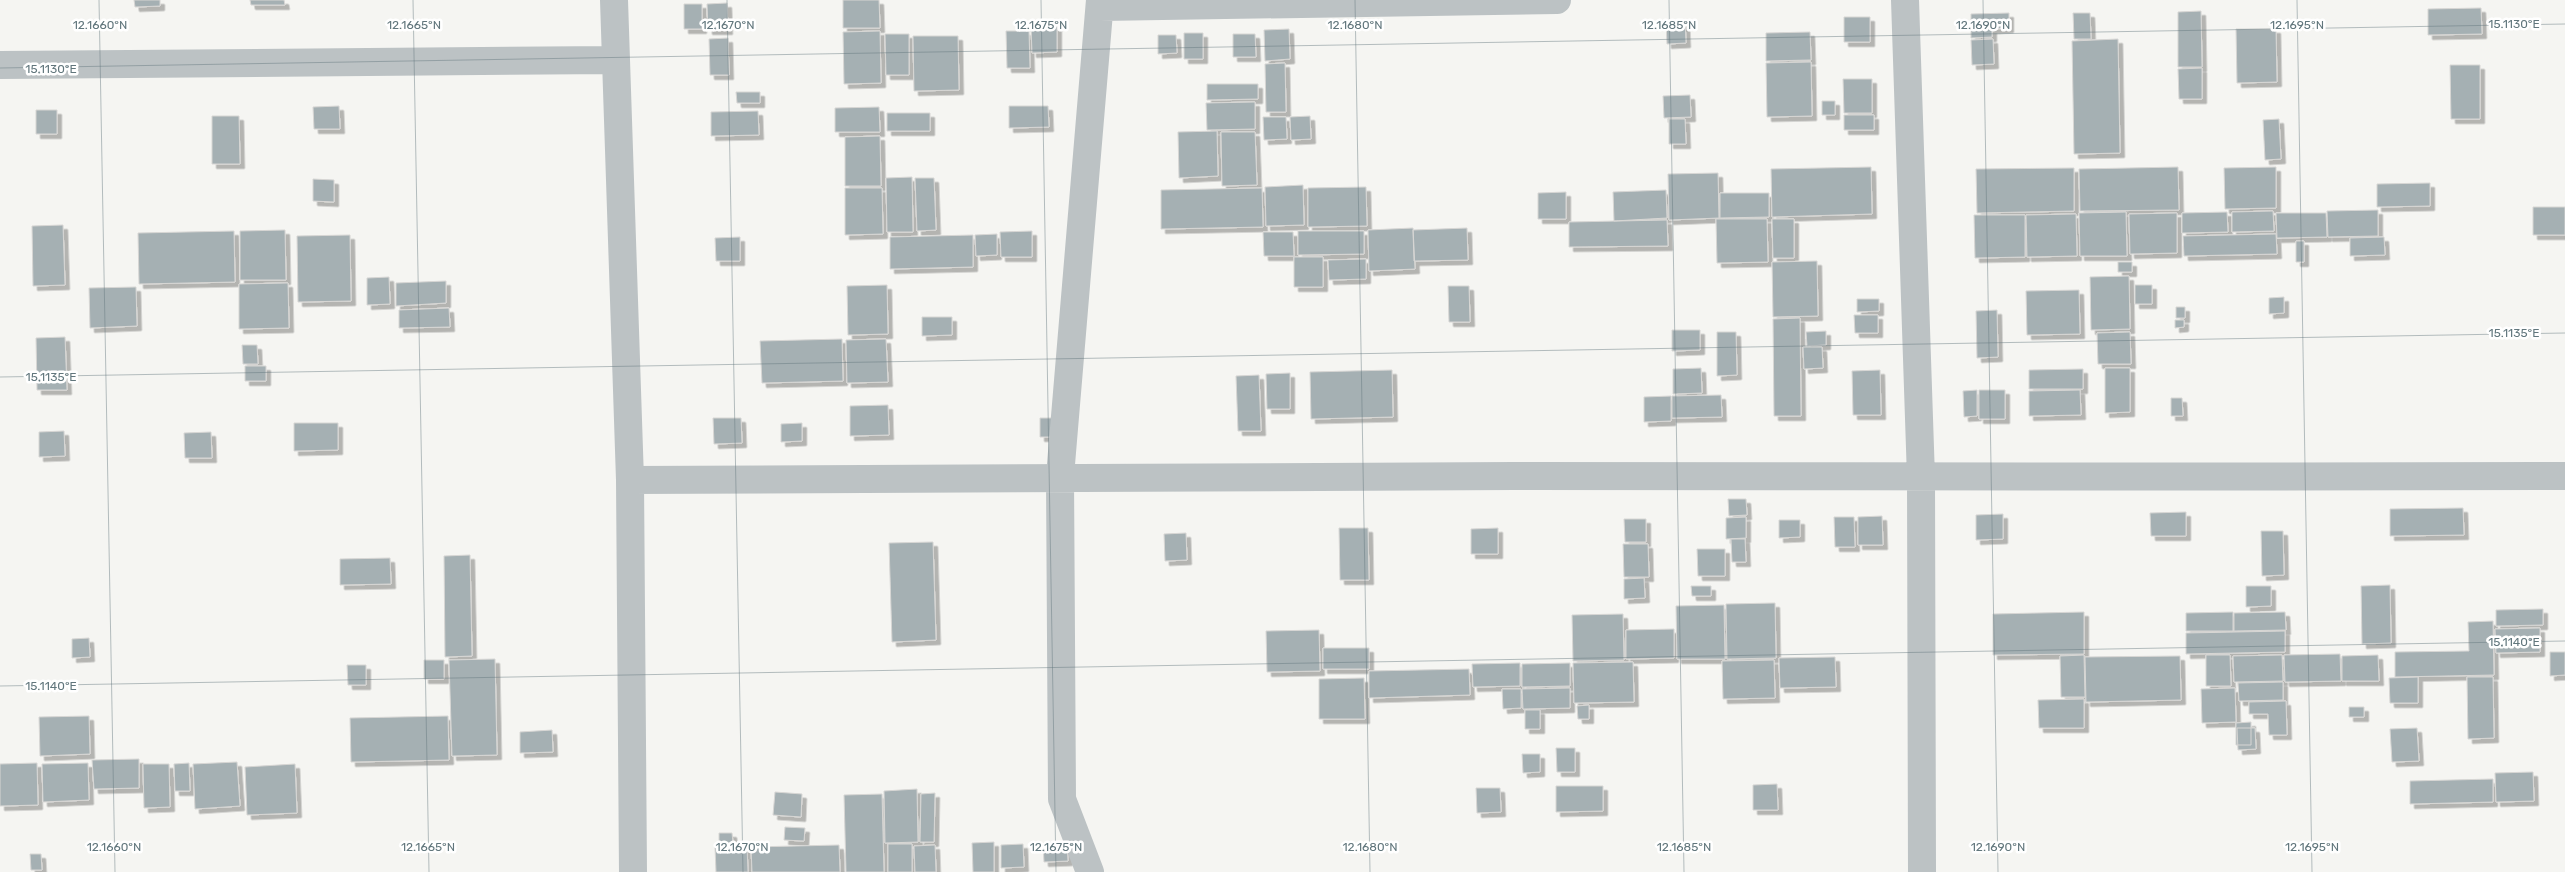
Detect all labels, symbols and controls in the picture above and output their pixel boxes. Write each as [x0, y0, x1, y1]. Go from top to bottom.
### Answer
text: 15.1130°E [2488, 17, 2540, 31]
text: 12.1660°N [73, 18, 127, 32]
text: 12.1665°N [387, 18, 441, 32]
text: 12.1670°N [701, 18, 755, 32]
text: 12.1675°N [1015, 18, 1067, 32]
text: 12.1680°N [1327, 18, 1383, 32]
text: 12.1685°N [1642, 18, 1696, 32]
text: 12.1690°N [1956, 18, 2010, 32]
text: 12.1695°N [2270, 18, 2324, 32]
text: 15.1130°E [25, 62, 77, 76]
text: 15.1135°E [2489, 326, 2539, 340]
text: 15.1135°E [26, 370, 76, 384]
text: 15.1140°E [2488, 635, 2540, 649]
text: 15.1140°E [25, 679, 77, 693]
text: 12.1660°N [87, 840, 141, 854]
text: 12.1665°N [401, 840, 455, 854]
text: 12.1670°N [715, 840, 769, 854]
text: 12.1675°N [1030, 840, 1082, 854]
text: 12.1680°N [1342, 840, 1398, 854]
text: 12.1685°N [1657, 840, 1711, 854]
text: 12.1690°N [1971, 840, 2025, 854]
text: 12.1695°N [2285, 840, 2339, 854]

